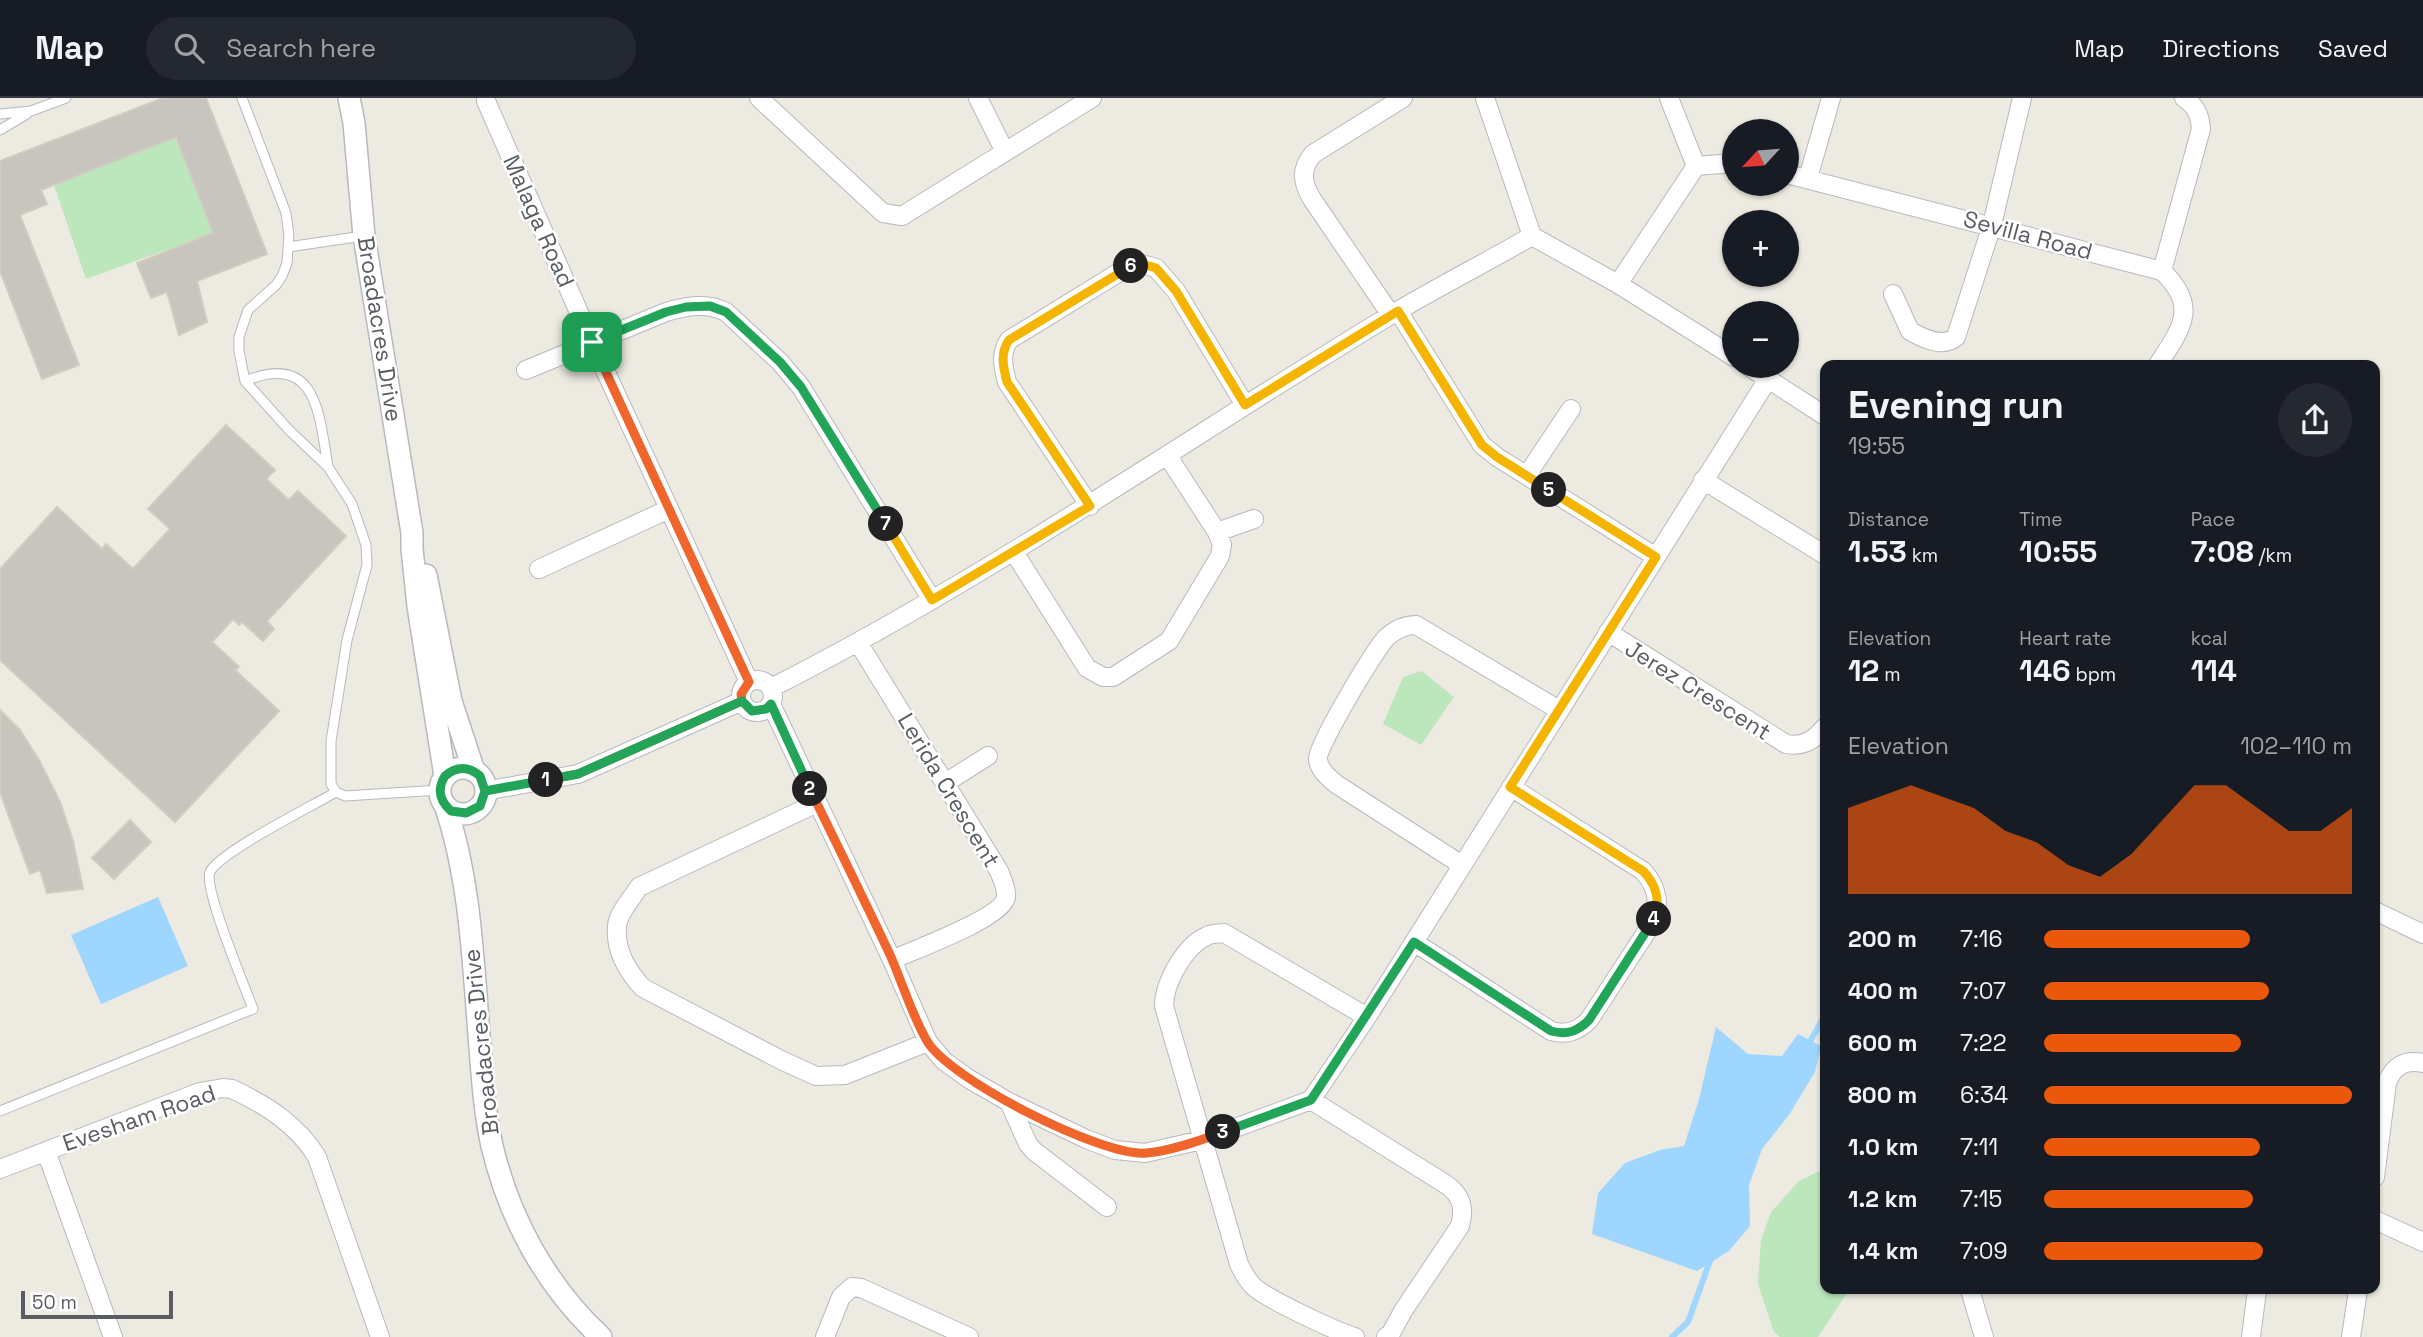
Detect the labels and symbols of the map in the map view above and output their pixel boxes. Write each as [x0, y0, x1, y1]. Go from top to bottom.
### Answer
north arrow [1722, 119, 1799, 196]
street label: Malaga Road [496, 150, 582, 292]
street label: Sevilla Road [1960, 203, 2096, 267]
street label: Broadacres Drive [351, 234, 409, 424]
pin: 6 [1114, 248, 1148, 284]
pin [562, 312, 622, 372]
pin: 5 [1532, 472, 1566, 508]
pin: 7 [868, 506, 903, 542]
street label: Jerez Crescent [1619, 633, 1777, 747]
street label: Lerida Crescent [891, 707, 1007, 873]
pin: 1 [528, 762, 564, 798]
pin: 2 [792, 772, 828, 806]
pin: 4 [1636, 902, 1672, 936]
street label: Broadacres Drive [456, 947, 506, 1137]
street label: Evesham Road [58, 1078, 220, 1158]
pin: 3 [1206, 1114, 1240, 1150]
scale bar [21, 1288, 173, 1320]

